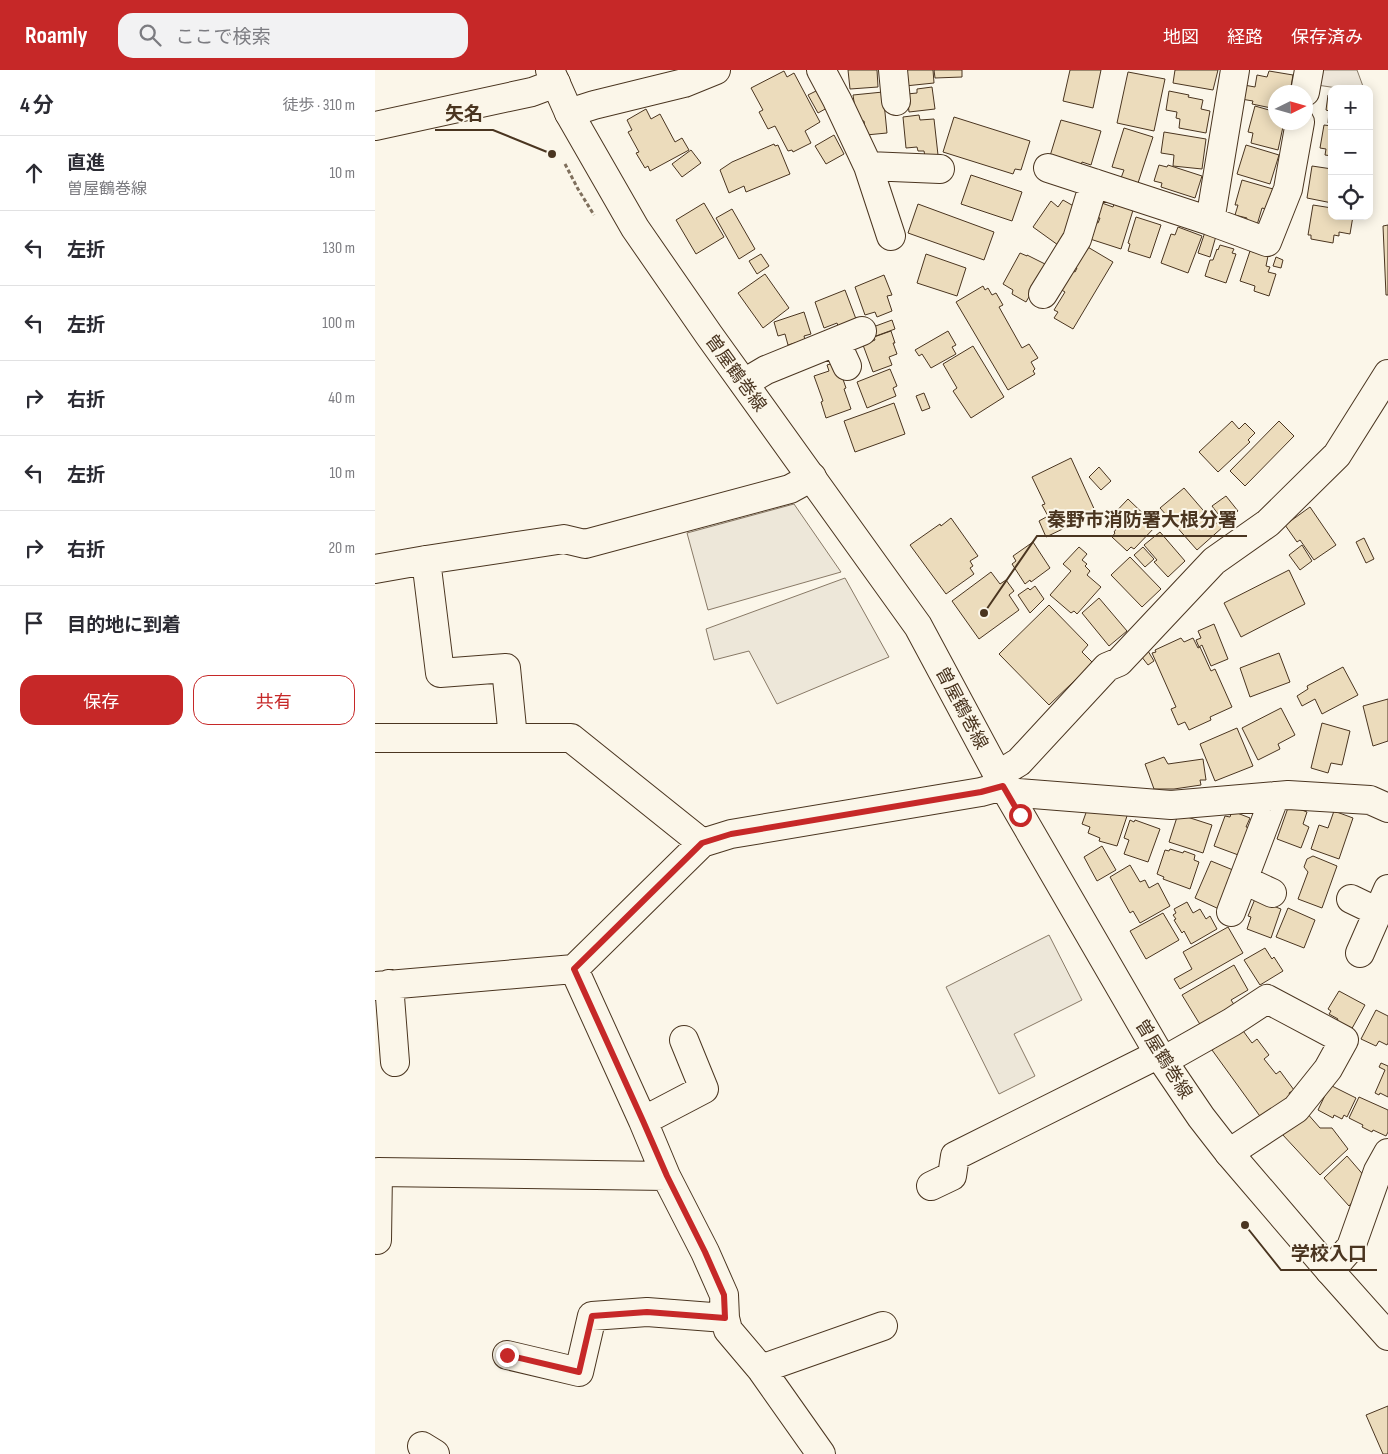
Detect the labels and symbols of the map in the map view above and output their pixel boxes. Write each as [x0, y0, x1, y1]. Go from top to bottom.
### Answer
north arrow [1268, 85, 1313, 130]
callout: 矢名 [435, 96, 493, 130]
text: 矢名 [445, 103, 483, 126]
street label: 曽屋鶴巻線 [701, 331, 771, 416]
callout: 秦野市消防署大根分署 [1037, 502, 1247, 536]
text: 秦野市消防署大根分署 [1047, 509, 1237, 532]
street label: 曽屋鶴巻線 [931, 664, 992, 753]
route start [1009, 804, 1032, 827]
street label: 曽屋鶴巻線 [1131, 1016, 1196, 1103]
callout: 学校入口 [1281, 1236, 1377, 1270]
text: 学校入口 [1291, 1243, 1367, 1266]
route end [496, 1344, 519, 1367]

